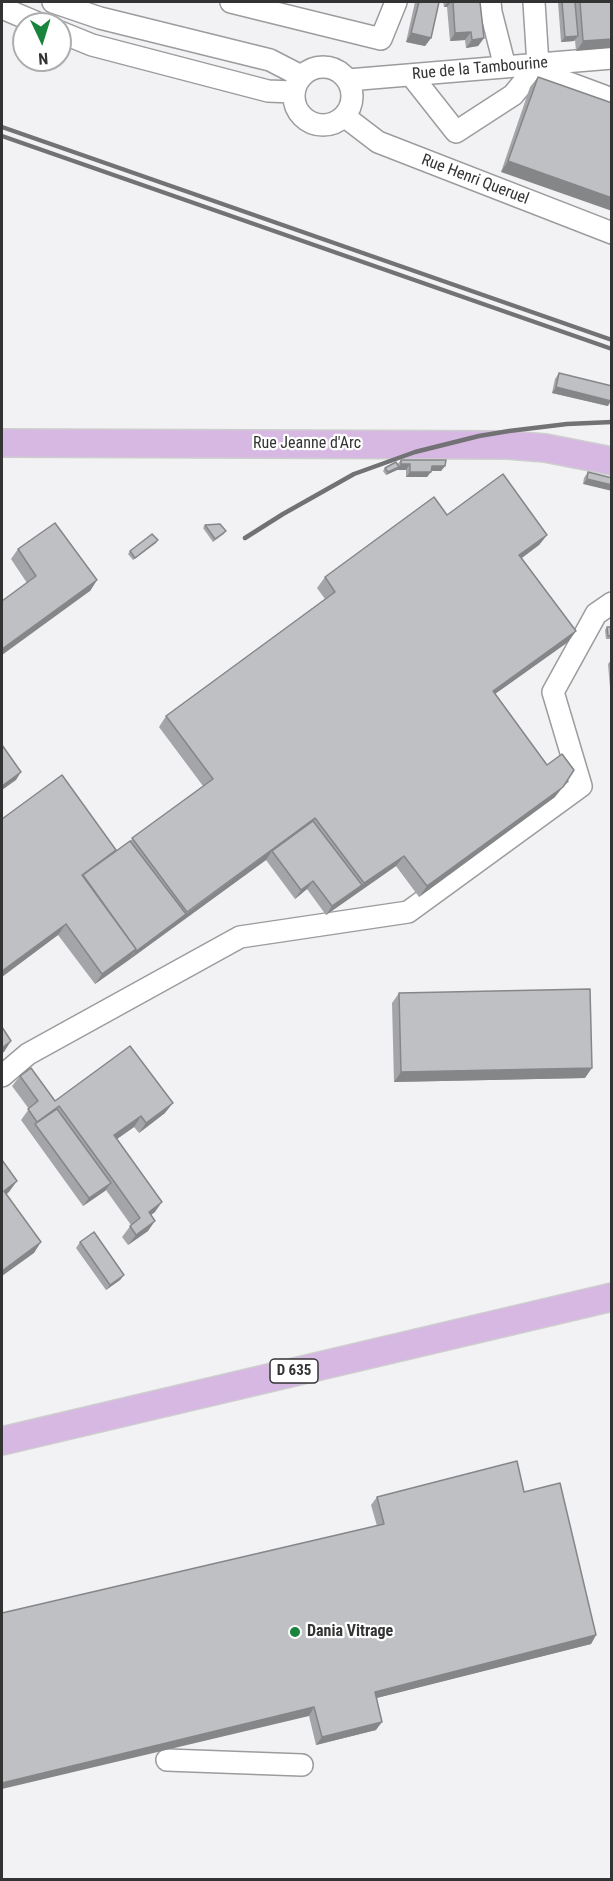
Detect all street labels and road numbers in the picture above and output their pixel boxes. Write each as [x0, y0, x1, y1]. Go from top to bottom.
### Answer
street label: Rue de la Tambourine [411, 54, 549, 84]
street label: Rue Henri Queruel [419, 151, 531, 209]
street label: Rue Jeanne d'Arc [253, 434, 361, 454]
road number: D 635 [270, 1359, 318, 1383]

